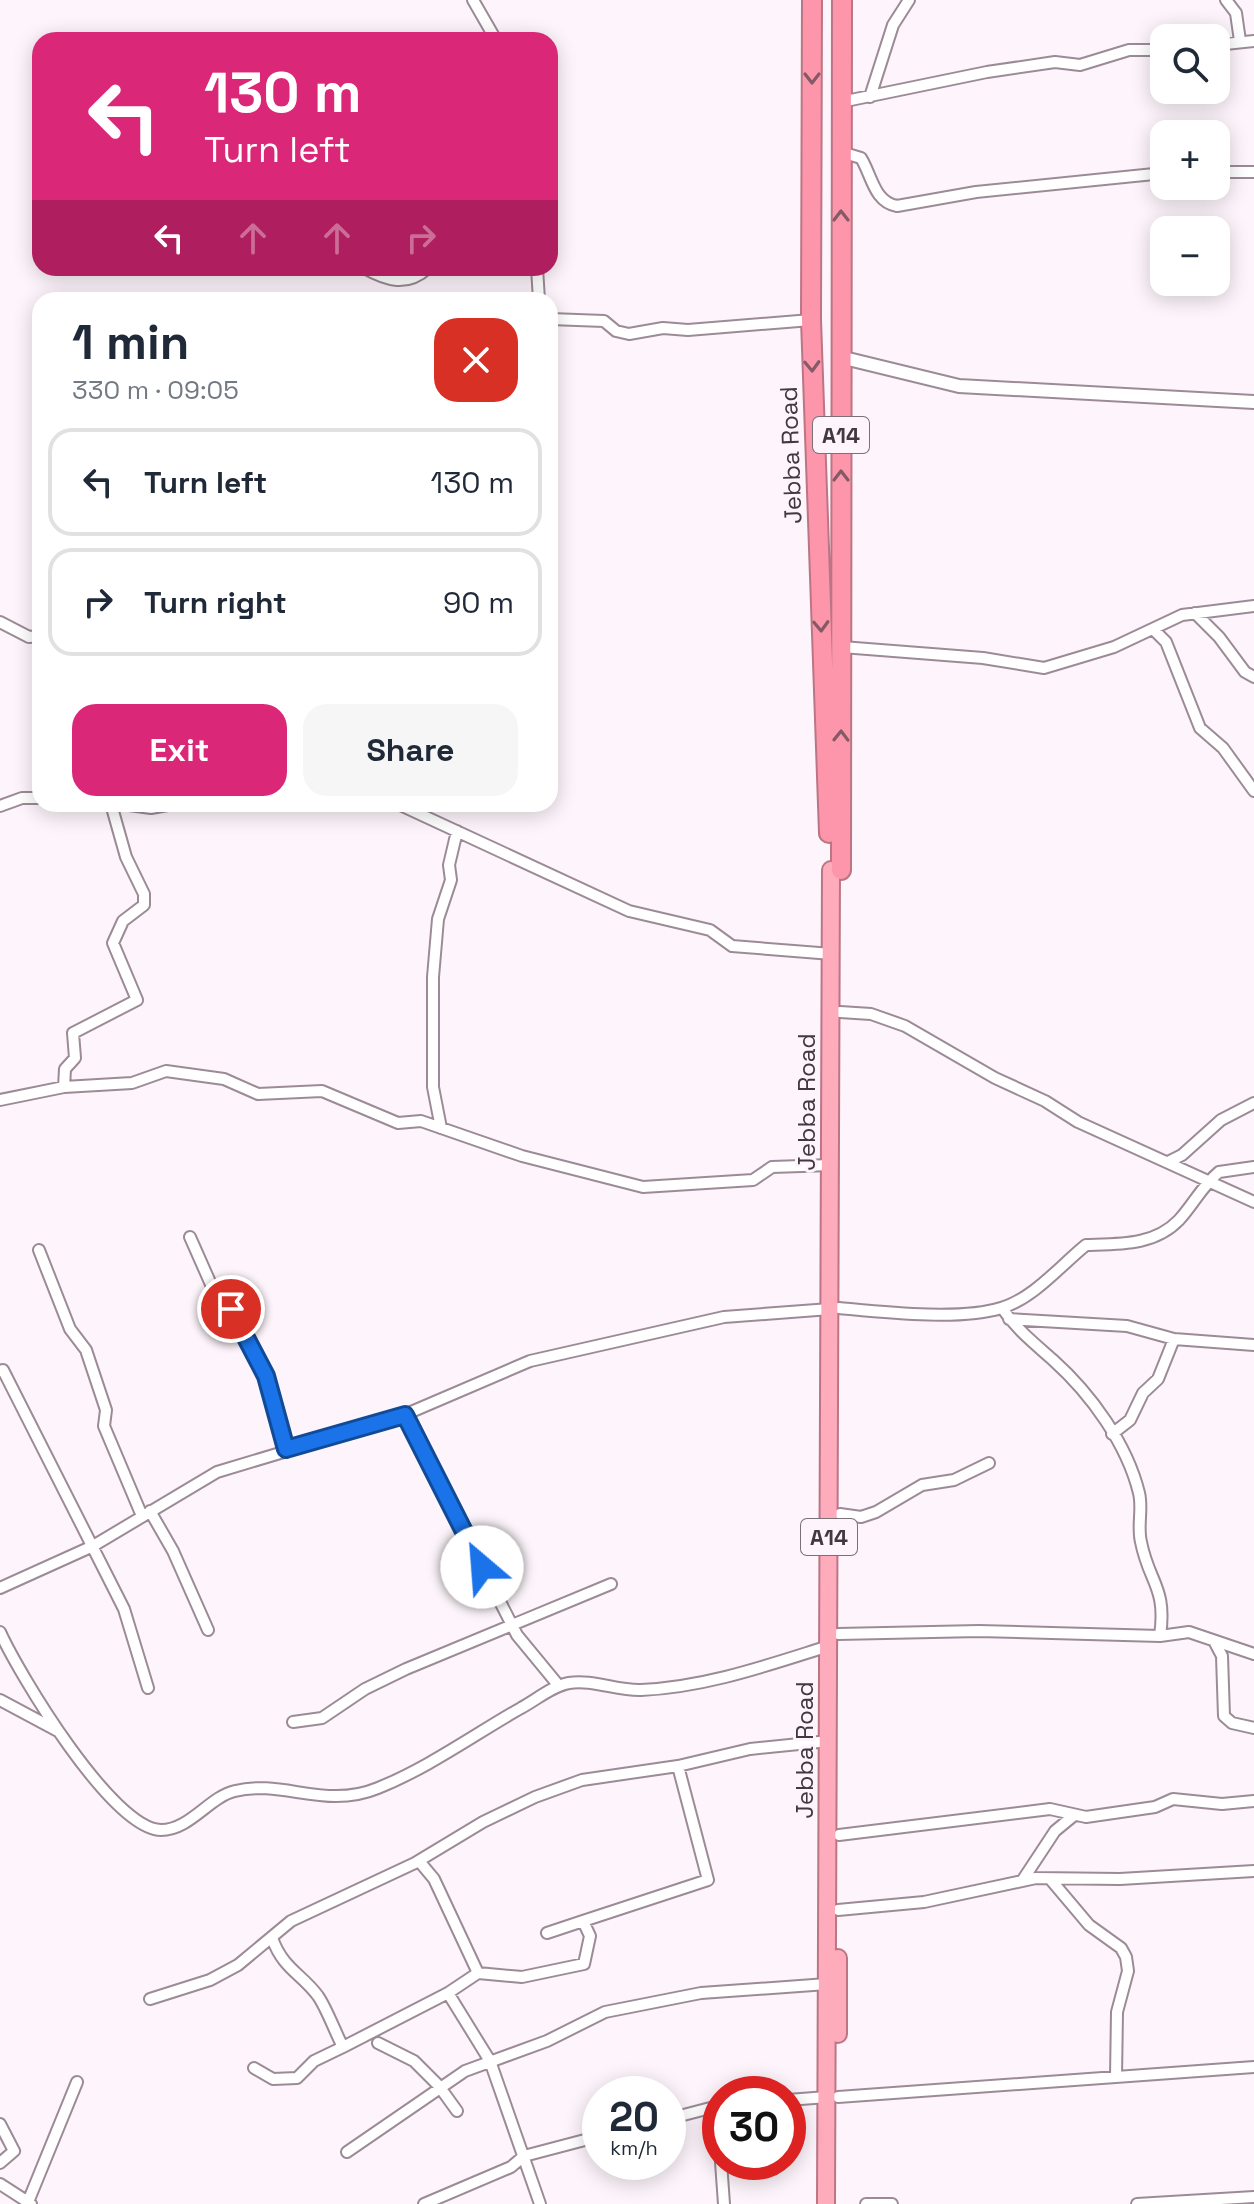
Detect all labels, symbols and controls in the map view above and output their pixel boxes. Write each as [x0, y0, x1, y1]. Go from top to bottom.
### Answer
map controls [1150, 24, 1230, 296]
button: search [1150, 24, 1230, 104]
text: 130 m [204, 57, 362, 128]
icon: left [72, 64, 176, 168]
one-way arrow [803, 72, 821, 85]
button: + [1150, 120, 1230, 200]
text: Turn left [204, 127, 351, 173]
one-way arrow [832, 209, 850, 222]
icon: left [147, 216, 191, 260]
icon: ahead [231, 216, 275, 260]
icon: ahead [315, 216, 359, 260]
icon: right [399, 216, 443, 260]
button: − [1150, 216, 1230, 296]
text: 1 min [72, 312, 189, 373]
button: close [434, 318, 518, 402]
one-way arrow [804, 360, 821, 373]
text: 330 m · 09:05 [72, 373, 239, 407]
street label: Jebba Road [773, 386, 808, 524]
road number: A14 [813, 417, 869, 453]
icon: left [76, 460, 120, 504]
text: Turn left [144, 463, 267, 502]
text: 130 m [431, 463, 514, 502]
one-way arrow [832, 469, 850, 482]
icon: right [76, 580, 120, 624]
text: Turn right [144, 583, 287, 622]
text: 90 m [443, 583, 514, 622]
one-way arrow [813, 620, 830, 633]
button: Exit [72, 704, 287, 796]
button: Share [303, 704, 518, 796]
one-way arrow [832, 729, 850, 742]
street label: Jebba Road [791, 1033, 822, 1171]
pin [197, 1275, 265, 1343]
icon: arrive [209, 1287, 253, 1331]
road number: A14 [801, 1519, 857, 1555]
position arrow [440, 1525, 524, 1609]
street label: Jebba Road [789, 1681, 820, 1819]
speed limit sign: 30 [702, 2076, 806, 2180]
text: 20 [609, 2092, 659, 2143]
text: km/h [610, 2135, 658, 2161]

